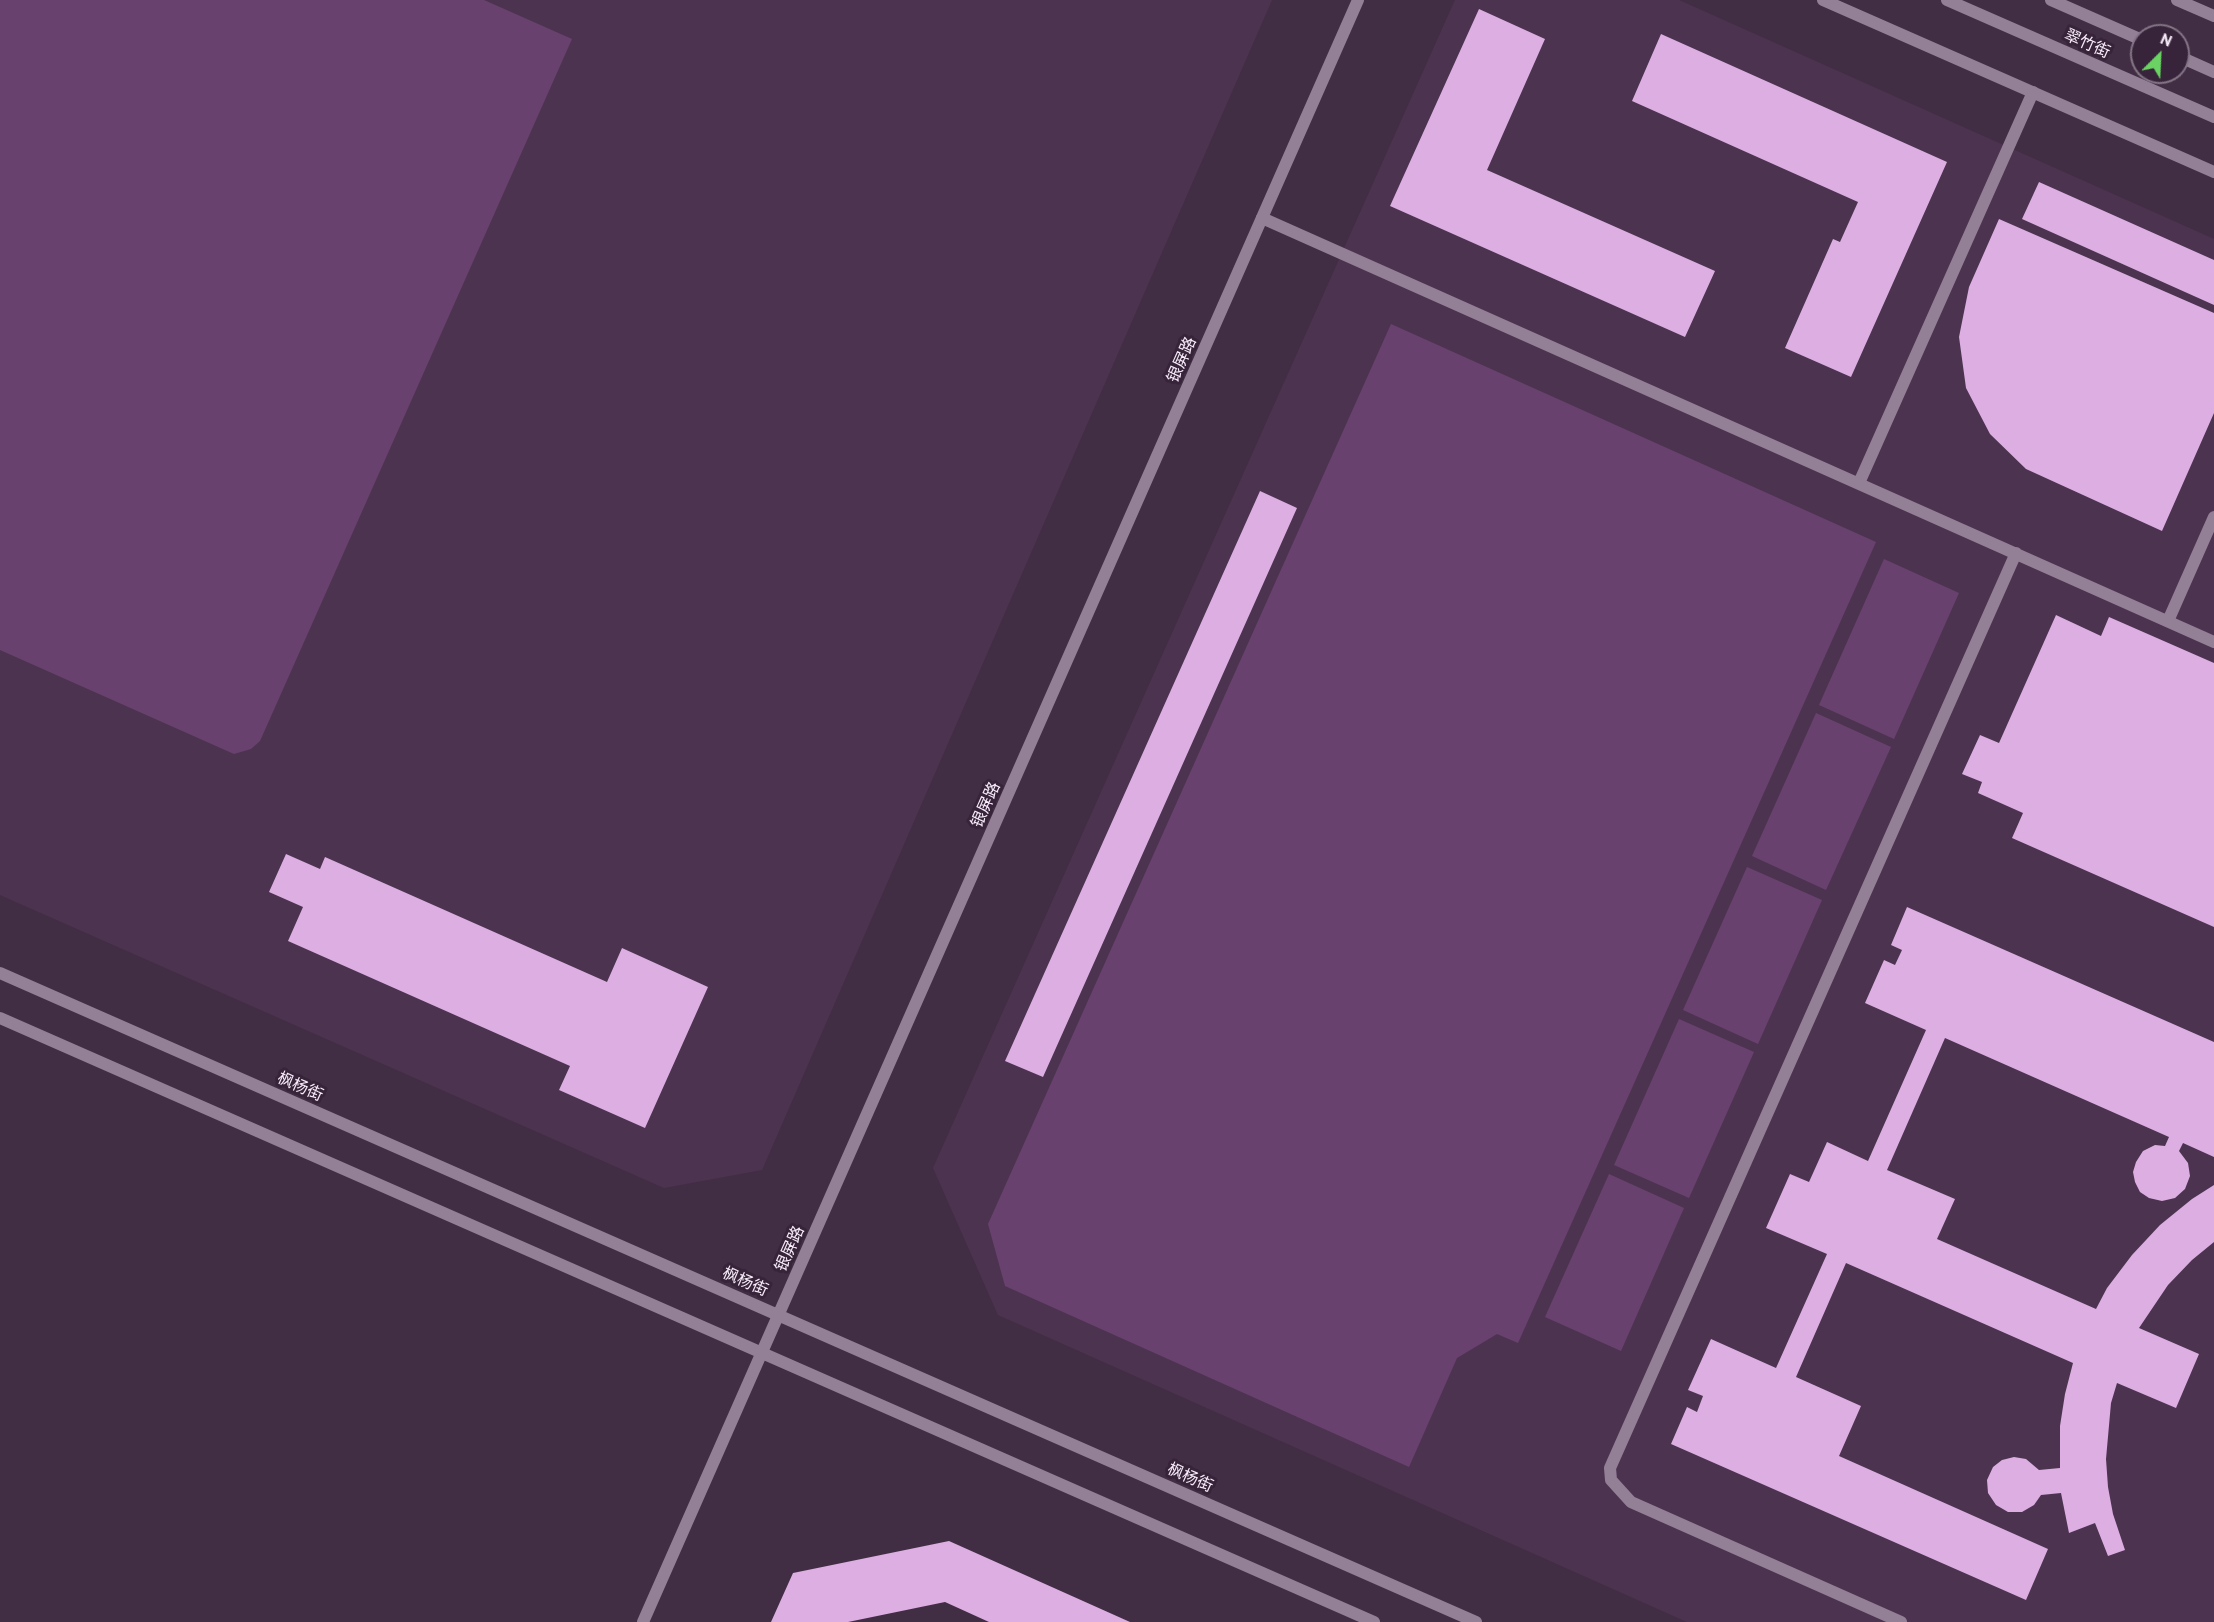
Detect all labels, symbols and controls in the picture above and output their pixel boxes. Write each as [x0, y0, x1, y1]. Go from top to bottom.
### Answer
north arrow [2130, 24, 2190, 84]
street label: 翠竹街 [2061, 25, 2113, 63]
text: N [2158, 28, 2175, 51]
street label: 银屏路 [1163, 334, 1201, 386]
street label: 银屏路 [967, 779, 1005, 831]
street label: 枫杨街 [274, 1068, 326, 1106]
street label: 银屏路 [771, 1223, 809, 1275]
street label: 枫杨街 [719, 1263, 771, 1301]
street label: 枫杨街 [1164, 1459, 1216, 1497]

